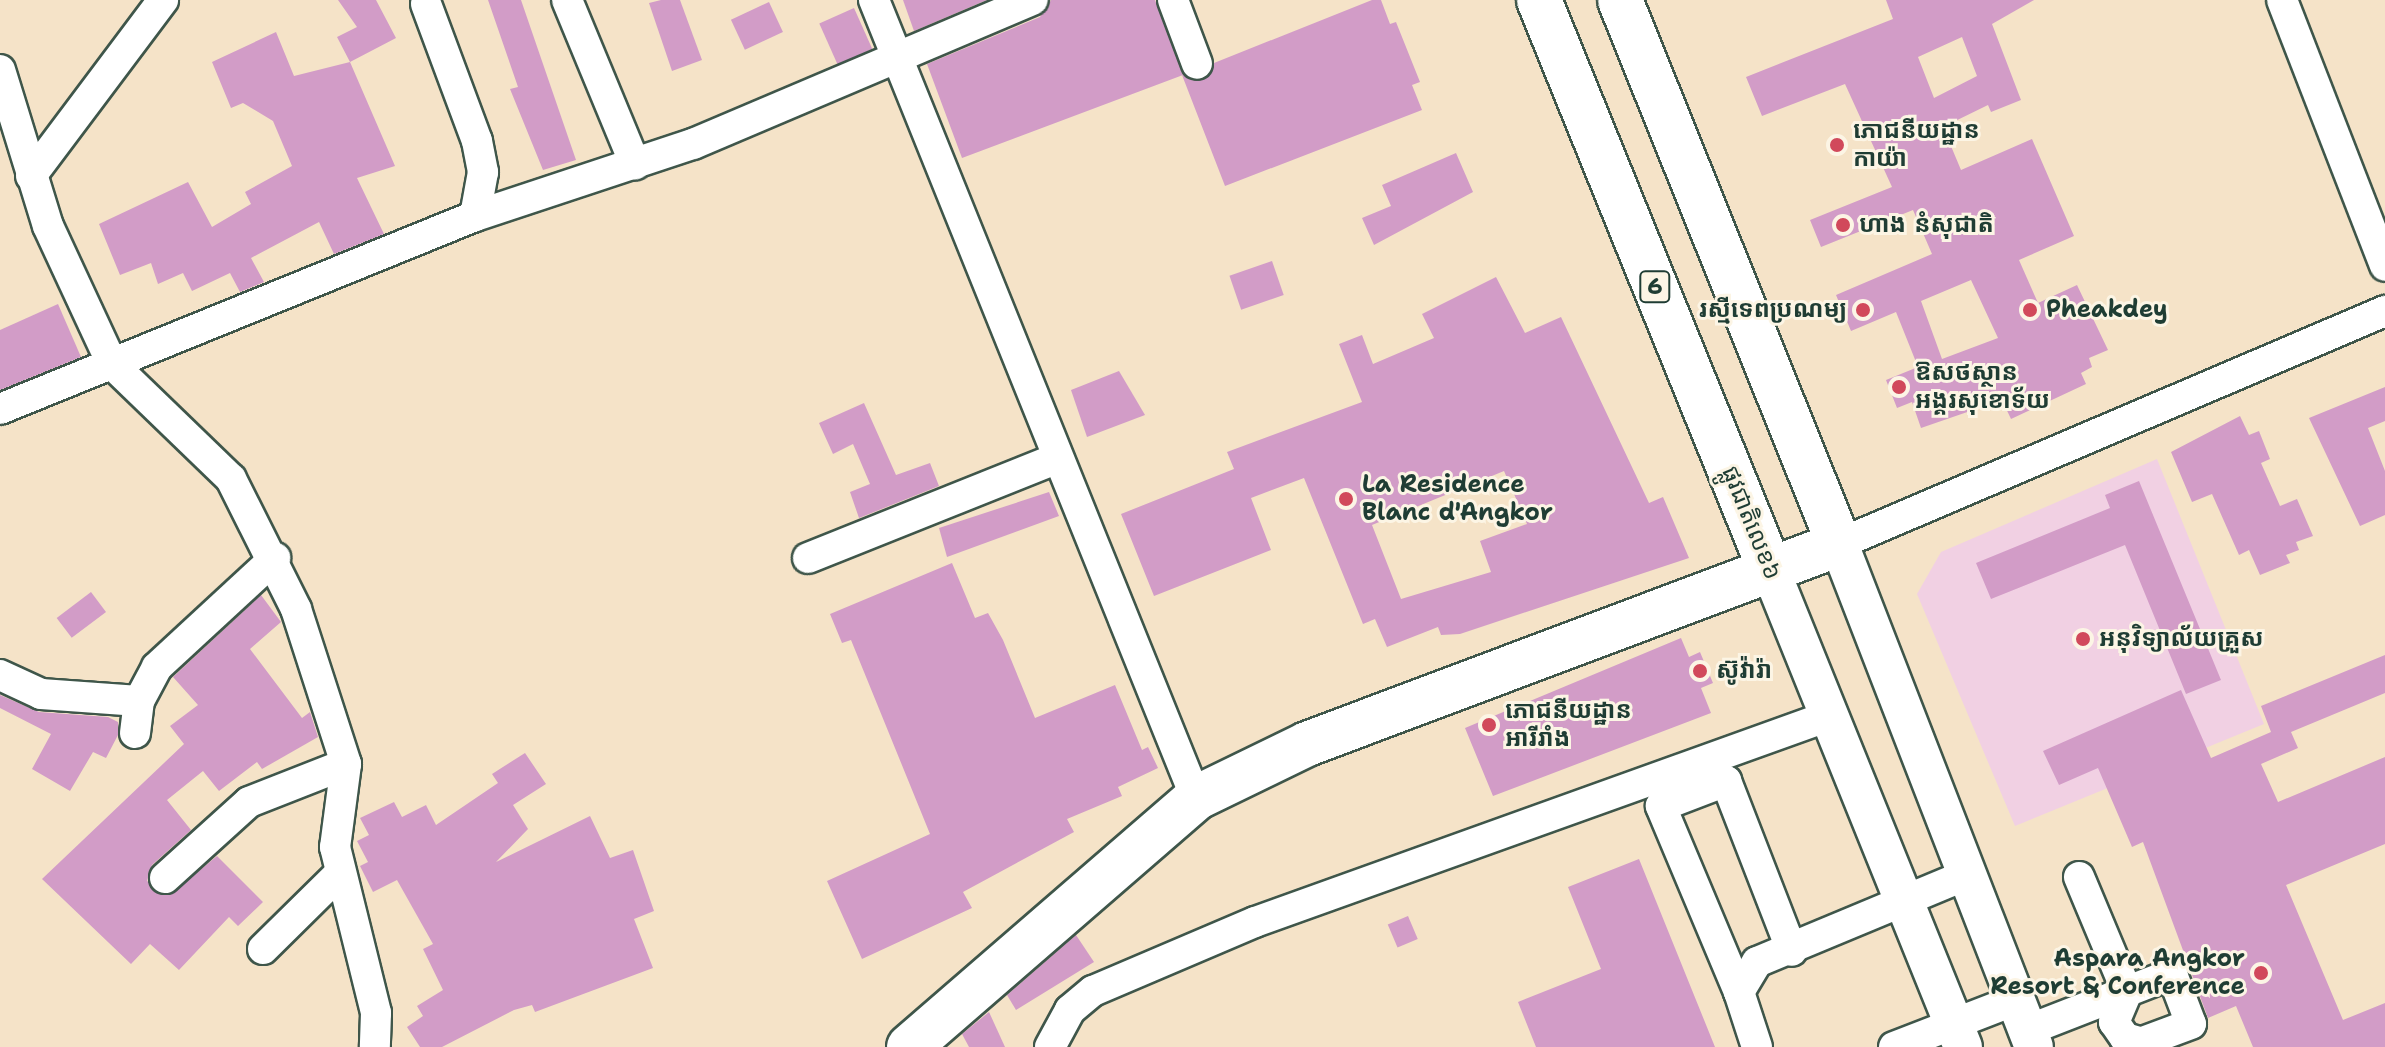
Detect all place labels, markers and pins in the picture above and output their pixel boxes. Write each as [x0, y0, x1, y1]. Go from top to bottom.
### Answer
place label: ភោជនីយដ្ឋាន កាយ៉ា [1853, 117, 1980, 173]
marker: ភោជនីយដ្ឋាន កាយ៉ា [1828, 136, 1846, 154]
place label: ហាង នំសុជាតិ [1859, 211, 1994, 239]
marker: ហាង នំសុជាតិ [1834, 216, 1852, 234]
place label: រស្មីទេពប្រណម្យ [1699, 296, 1847, 324]
place label: Pheakdey [2046, 296, 2168, 324]
marker: រស្មីទេពប្រណម្យ [1854, 301, 1872, 319]
marker: Pheakdey [2021, 301, 2039, 319]
place label: ឱសថស្ថាន អង្គរសុខោទ័យ [1915, 359, 2050, 415]
marker: ឱសថស្ថាន អង្គរសុខោទ័យ [1890, 378, 1908, 396]
place label: La Residence Blanc d'Angkor [1362, 471, 1553, 527]
marker: La Residence Blanc d'Angkor [1337, 490, 1355, 508]
place label: អនុវិទ្យាល័យគ្រួស [2099, 625, 2264, 653]
marker: អនុវិទ្យាល័យគ្រួស [2074, 630, 2092, 648]
place label: ស៊ូវ៉ារ៉ា [1716, 657, 1772, 685]
marker: ស៊ូវ៉ារ៉ា [1691, 662, 1709, 680]
place label: ភោជនីយដ្ឋាន អារីរាំង [1505, 697, 1632, 753]
marker: ភោជនីយដ្ឋាន អារីរាំង [1480, 716, 1498, 734]
place label: Aspara Angkor Resort & Conference [1990, 945, 2245, 1001]
marker: Aspara Angkor Resort & Conference [2252, 964, 2270, 982]

